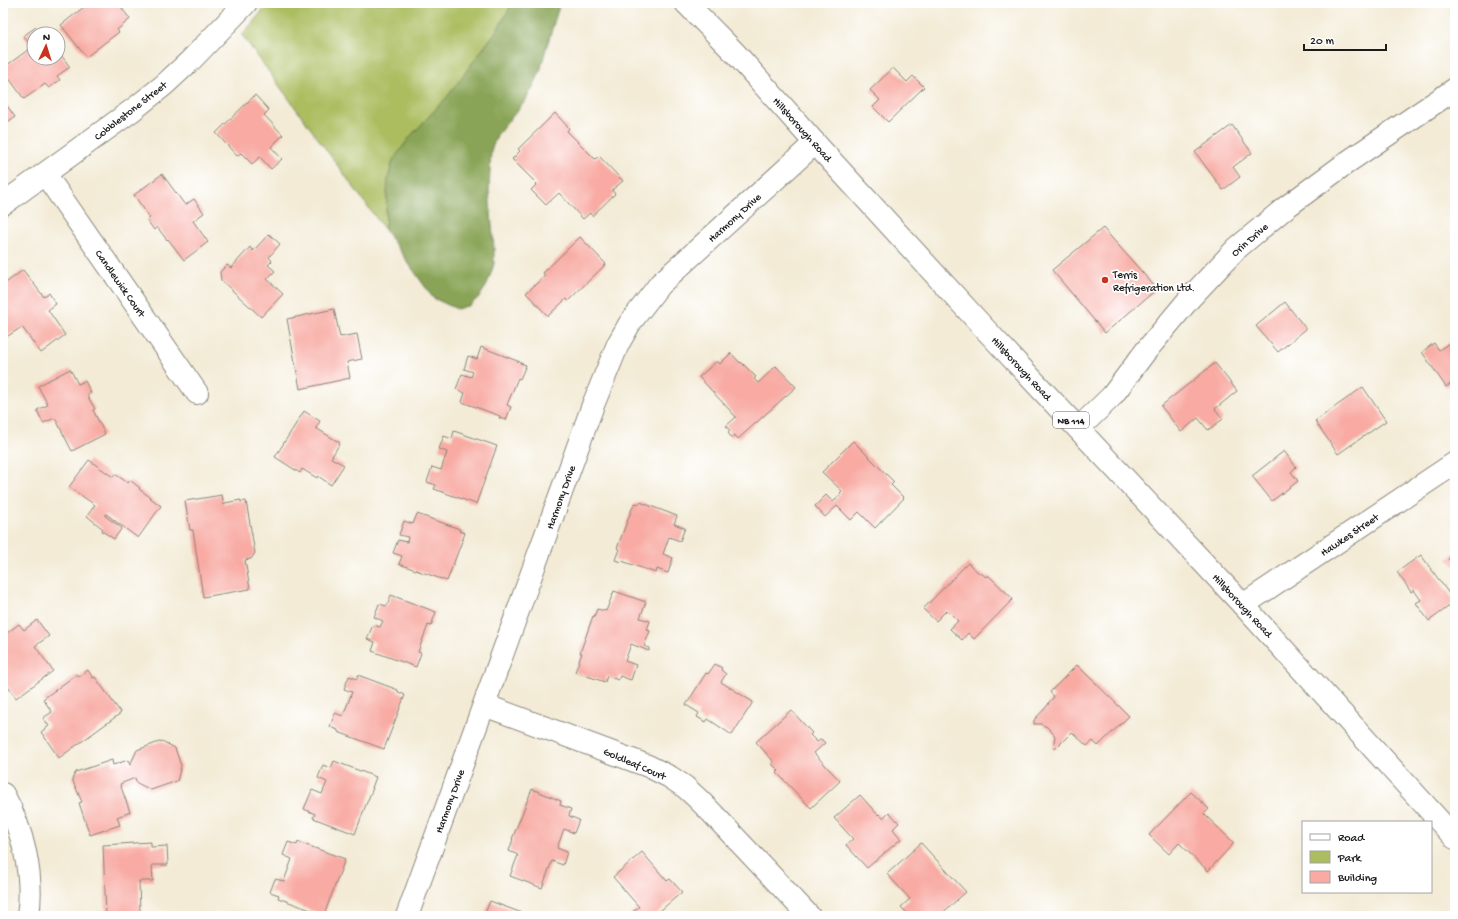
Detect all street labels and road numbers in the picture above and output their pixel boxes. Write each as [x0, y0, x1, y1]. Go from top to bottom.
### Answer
street label: Cobblestone Street [93, 79, 171, 144]
street label: Hillsborough Road [769, 96, 835, 166]
street label: Harmony Drive [706, 191, 764, 245]
street label: Orin Drive [1230, 221, 1271, 260]
street label: Candlewick Court [92, 248, 148, 321]
street label: Hillsborough Road [988, 335, 1054, 405]
road number: NB 114 [1053, 412, 1089, 428]
street label: Harmony Drive [545, 464, 579, 531]
street label: Hawkes Street [1319, 511, 1383, 560]
street label: Hillsborough Road [1209, 572, 1275, 642]
street label: Goldleaf Court [601, 745, 669, 784]
street label: Harmony Drive [434, 768, 468, 835]

